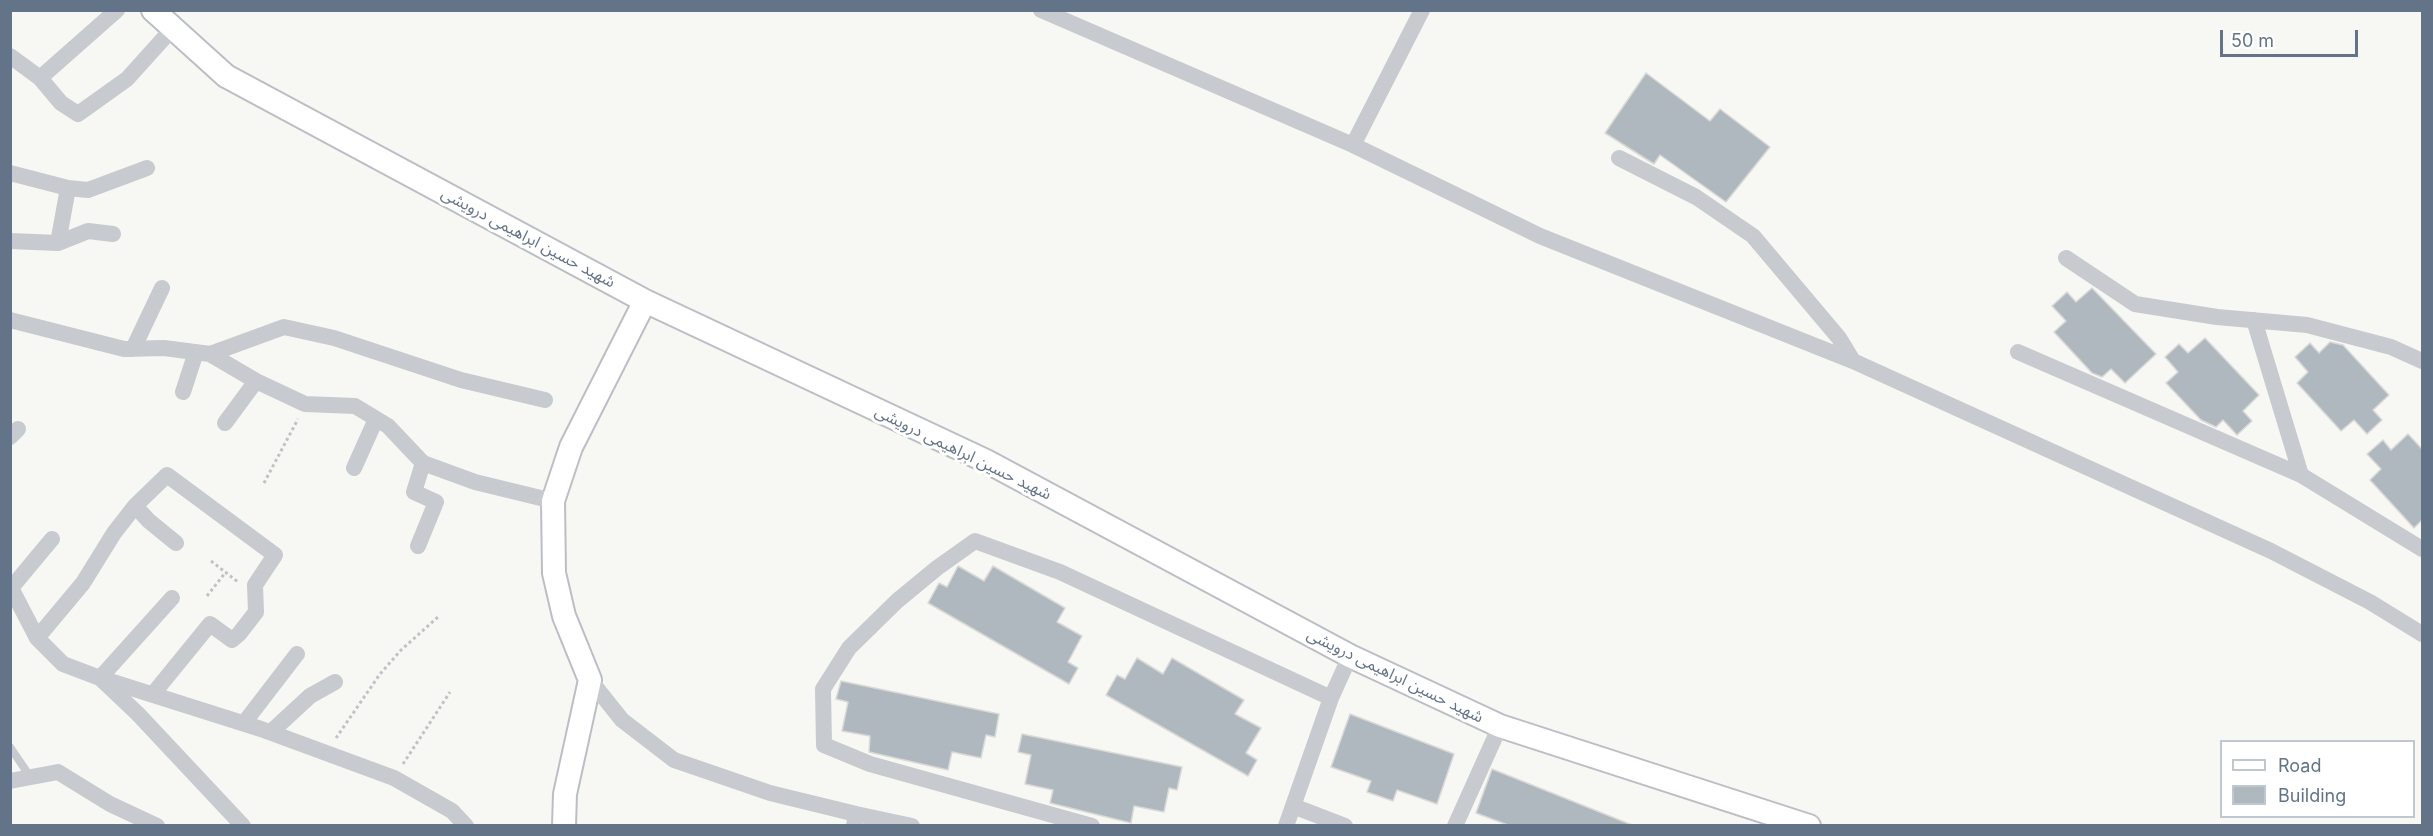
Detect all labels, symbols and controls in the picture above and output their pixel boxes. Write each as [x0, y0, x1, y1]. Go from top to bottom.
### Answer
scale bar [2223, 18, 2361, 56]
text: 50 m [2231, 30, 2274, 51]
street label: شهید حسین ابراهیمی درویشی [438, 184, 618, 292]
street label: شهید حسین ابراهیمی درویشی [872, 402, 1054, 504]
street label: شهید حسین ابراهیمی درویشی [1304, 625, 1486, 727]
legend [2220, 740, 2415, 818]
text: Road [2278, 755, 2321, 776]
text: Building [2278, 785, 2346, 806]

